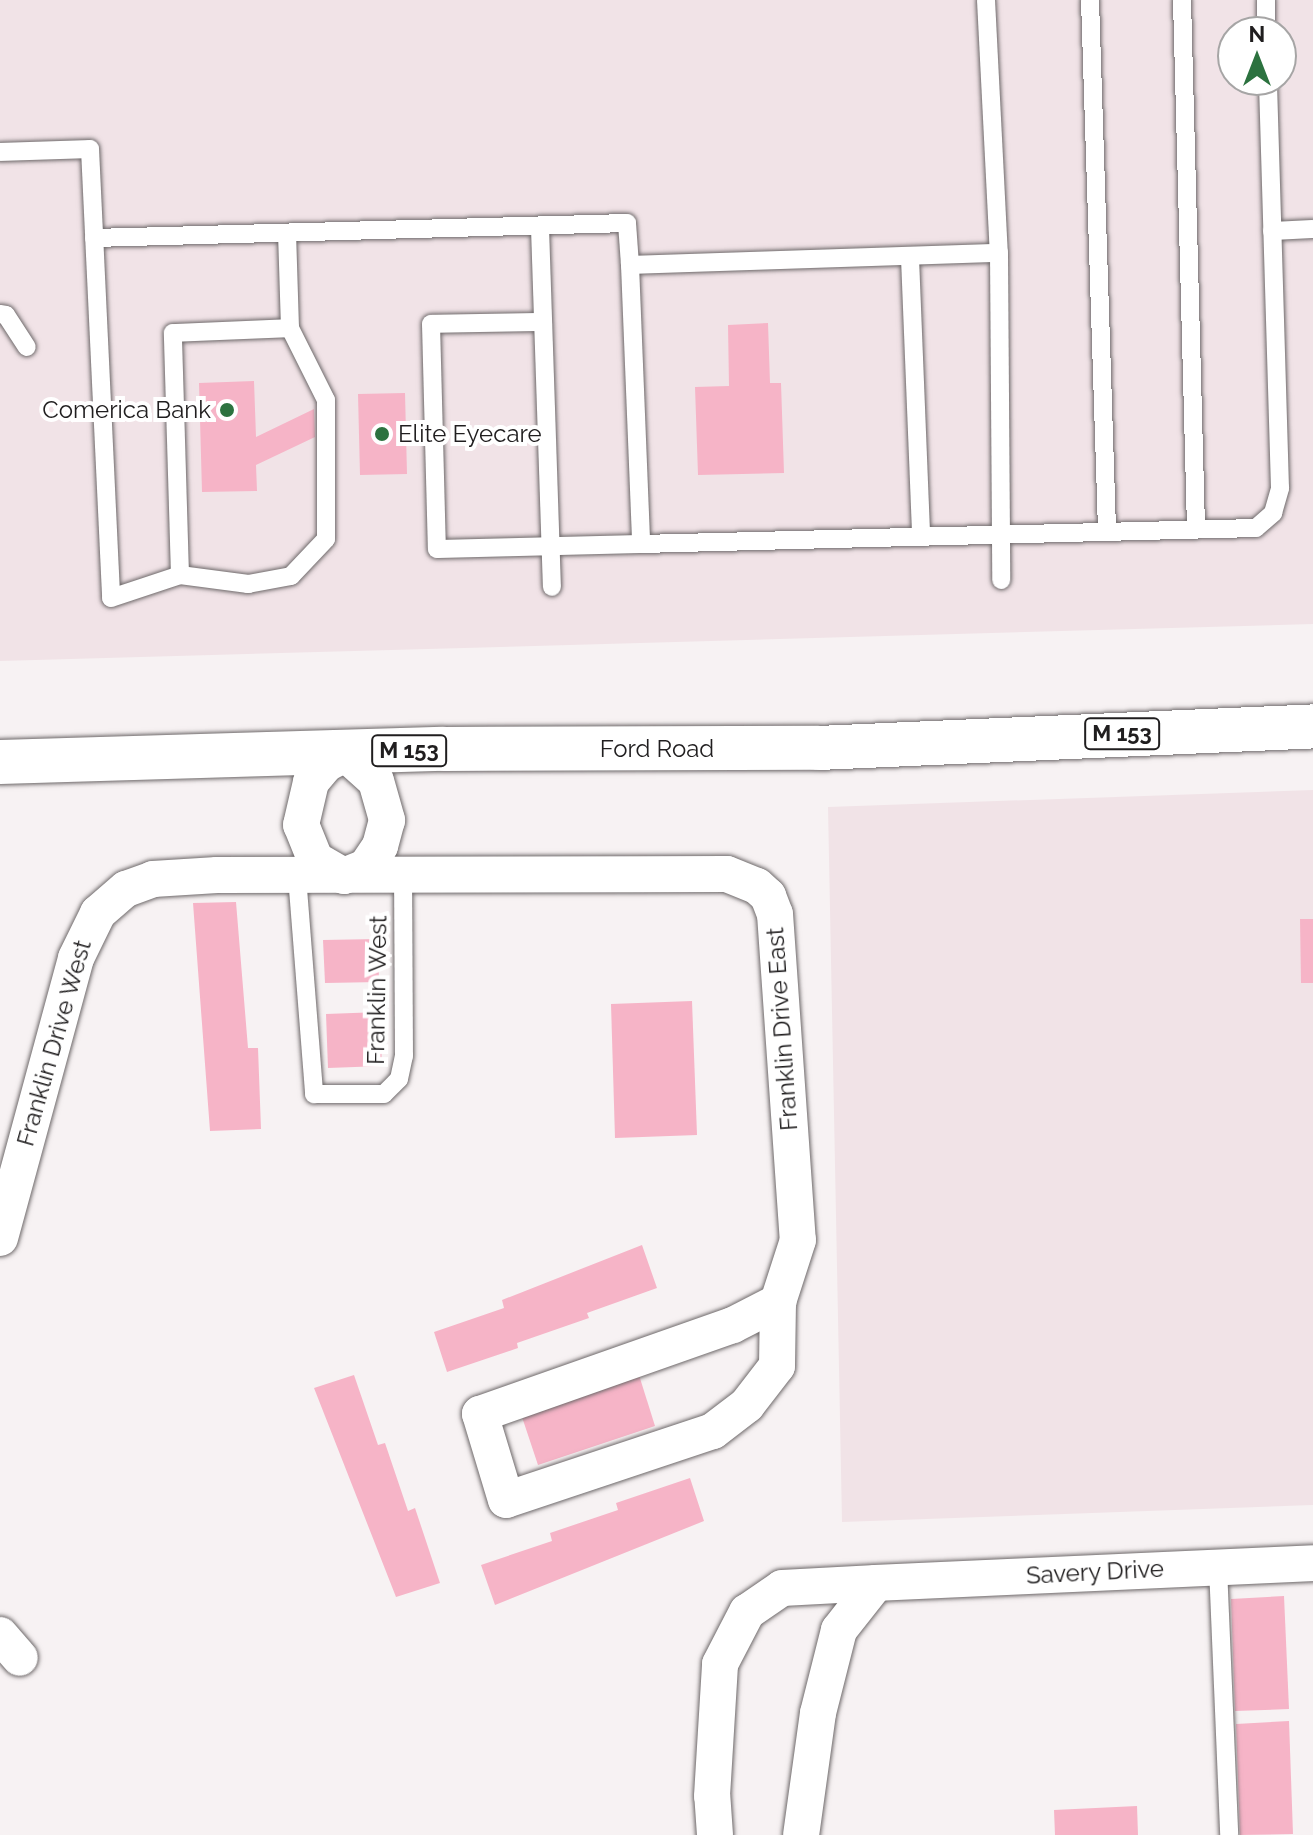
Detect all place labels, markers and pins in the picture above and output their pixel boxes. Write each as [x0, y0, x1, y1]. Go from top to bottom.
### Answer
place label: Comerica Bank [42, 396, 211, 424]
marker: Comerica Bank [218, 401, 236, 419]
place label: Elite Eyecare [398, 420, 542, 448]
marker: Elite Eyecare [373, 425, 391, 443]

